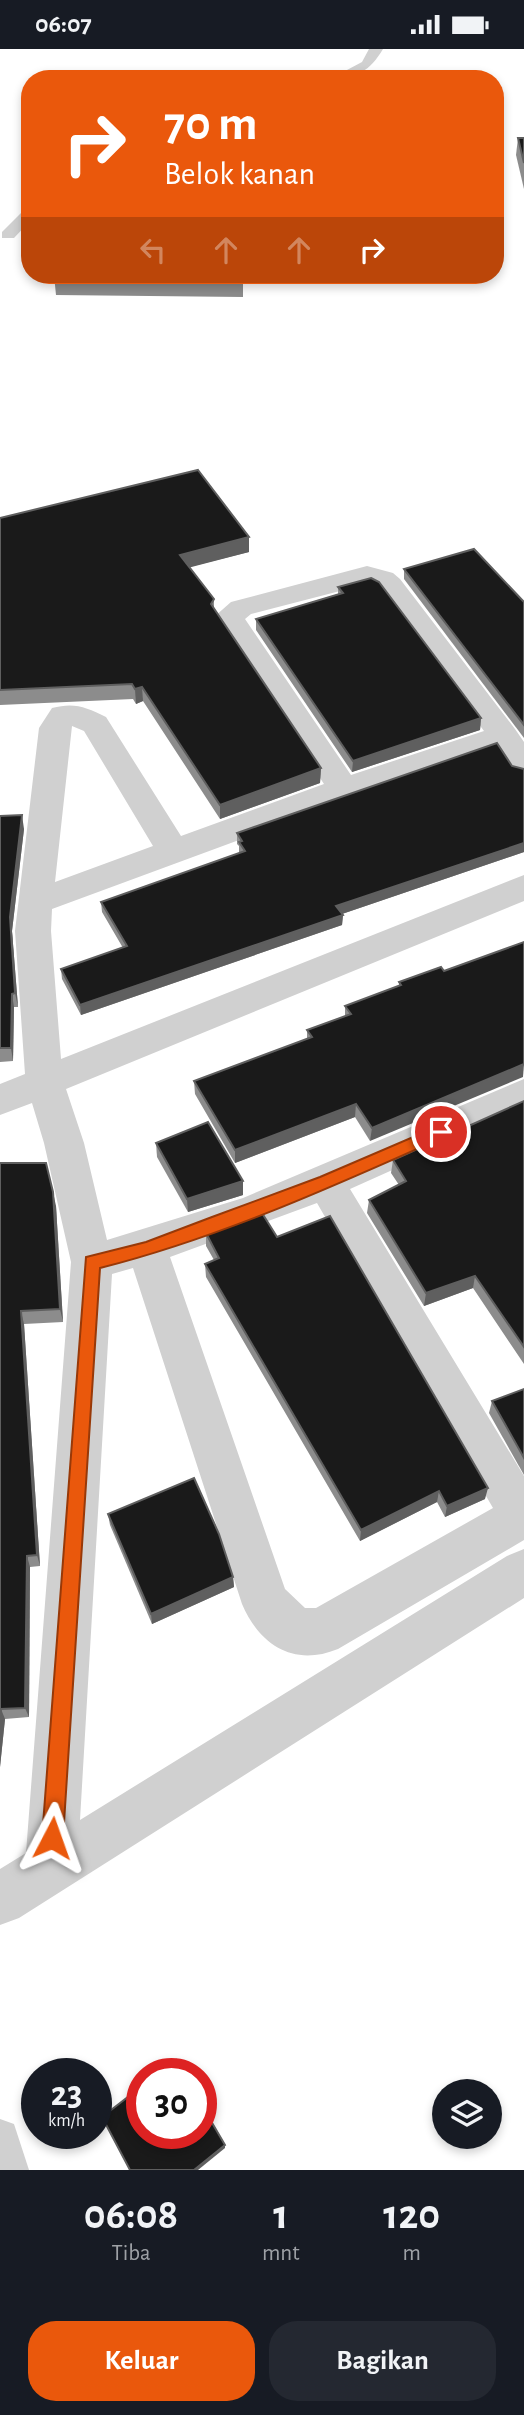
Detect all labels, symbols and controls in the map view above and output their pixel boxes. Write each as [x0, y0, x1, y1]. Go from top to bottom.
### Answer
text: 06:07 [35, 11, 92, 37]
icon: right [49, 98, 140, 189]
text: 70 m [164, 100, 258, 149]
text: Belok kanan [164, 158, 315, 190]
icon: left [134, 231, 172, 269]
icon: ahead [207, 231, 245, 269]
icon: ahead [280, 231, 318, 269]
icon: right [353, 231, 391, 269]
pin [411, 1102, 471, 1162]
icon: arrive [422, 1113, 460, 1151]
position arrow [15, 1801, 89, 1875]
speed limit sign: 30 [126, 2058, 217, 2149]
text: 23 [51, 2077, 82, 2112]
map controls [432, 2079, 502, 2149]
button: layers [432, 2079, 502, 2149]
text: km/h [48, 2112, 85, 2130]
text: 06:08 [84, 2194, 178, 2236]
text: 1 [273, 2194, 288, 2236]
text: 120 [383, 2194, 440, 2236]
text: Tiba [111, 2242, 151, 2265]
text: mnt [262, 2242, 299, 2265]
text: m [403, 2242, 421, 2265]
button: Keluar [28, 2321, 255, 2401]
button: Bagikan [269, 2321, 496, 2401]

